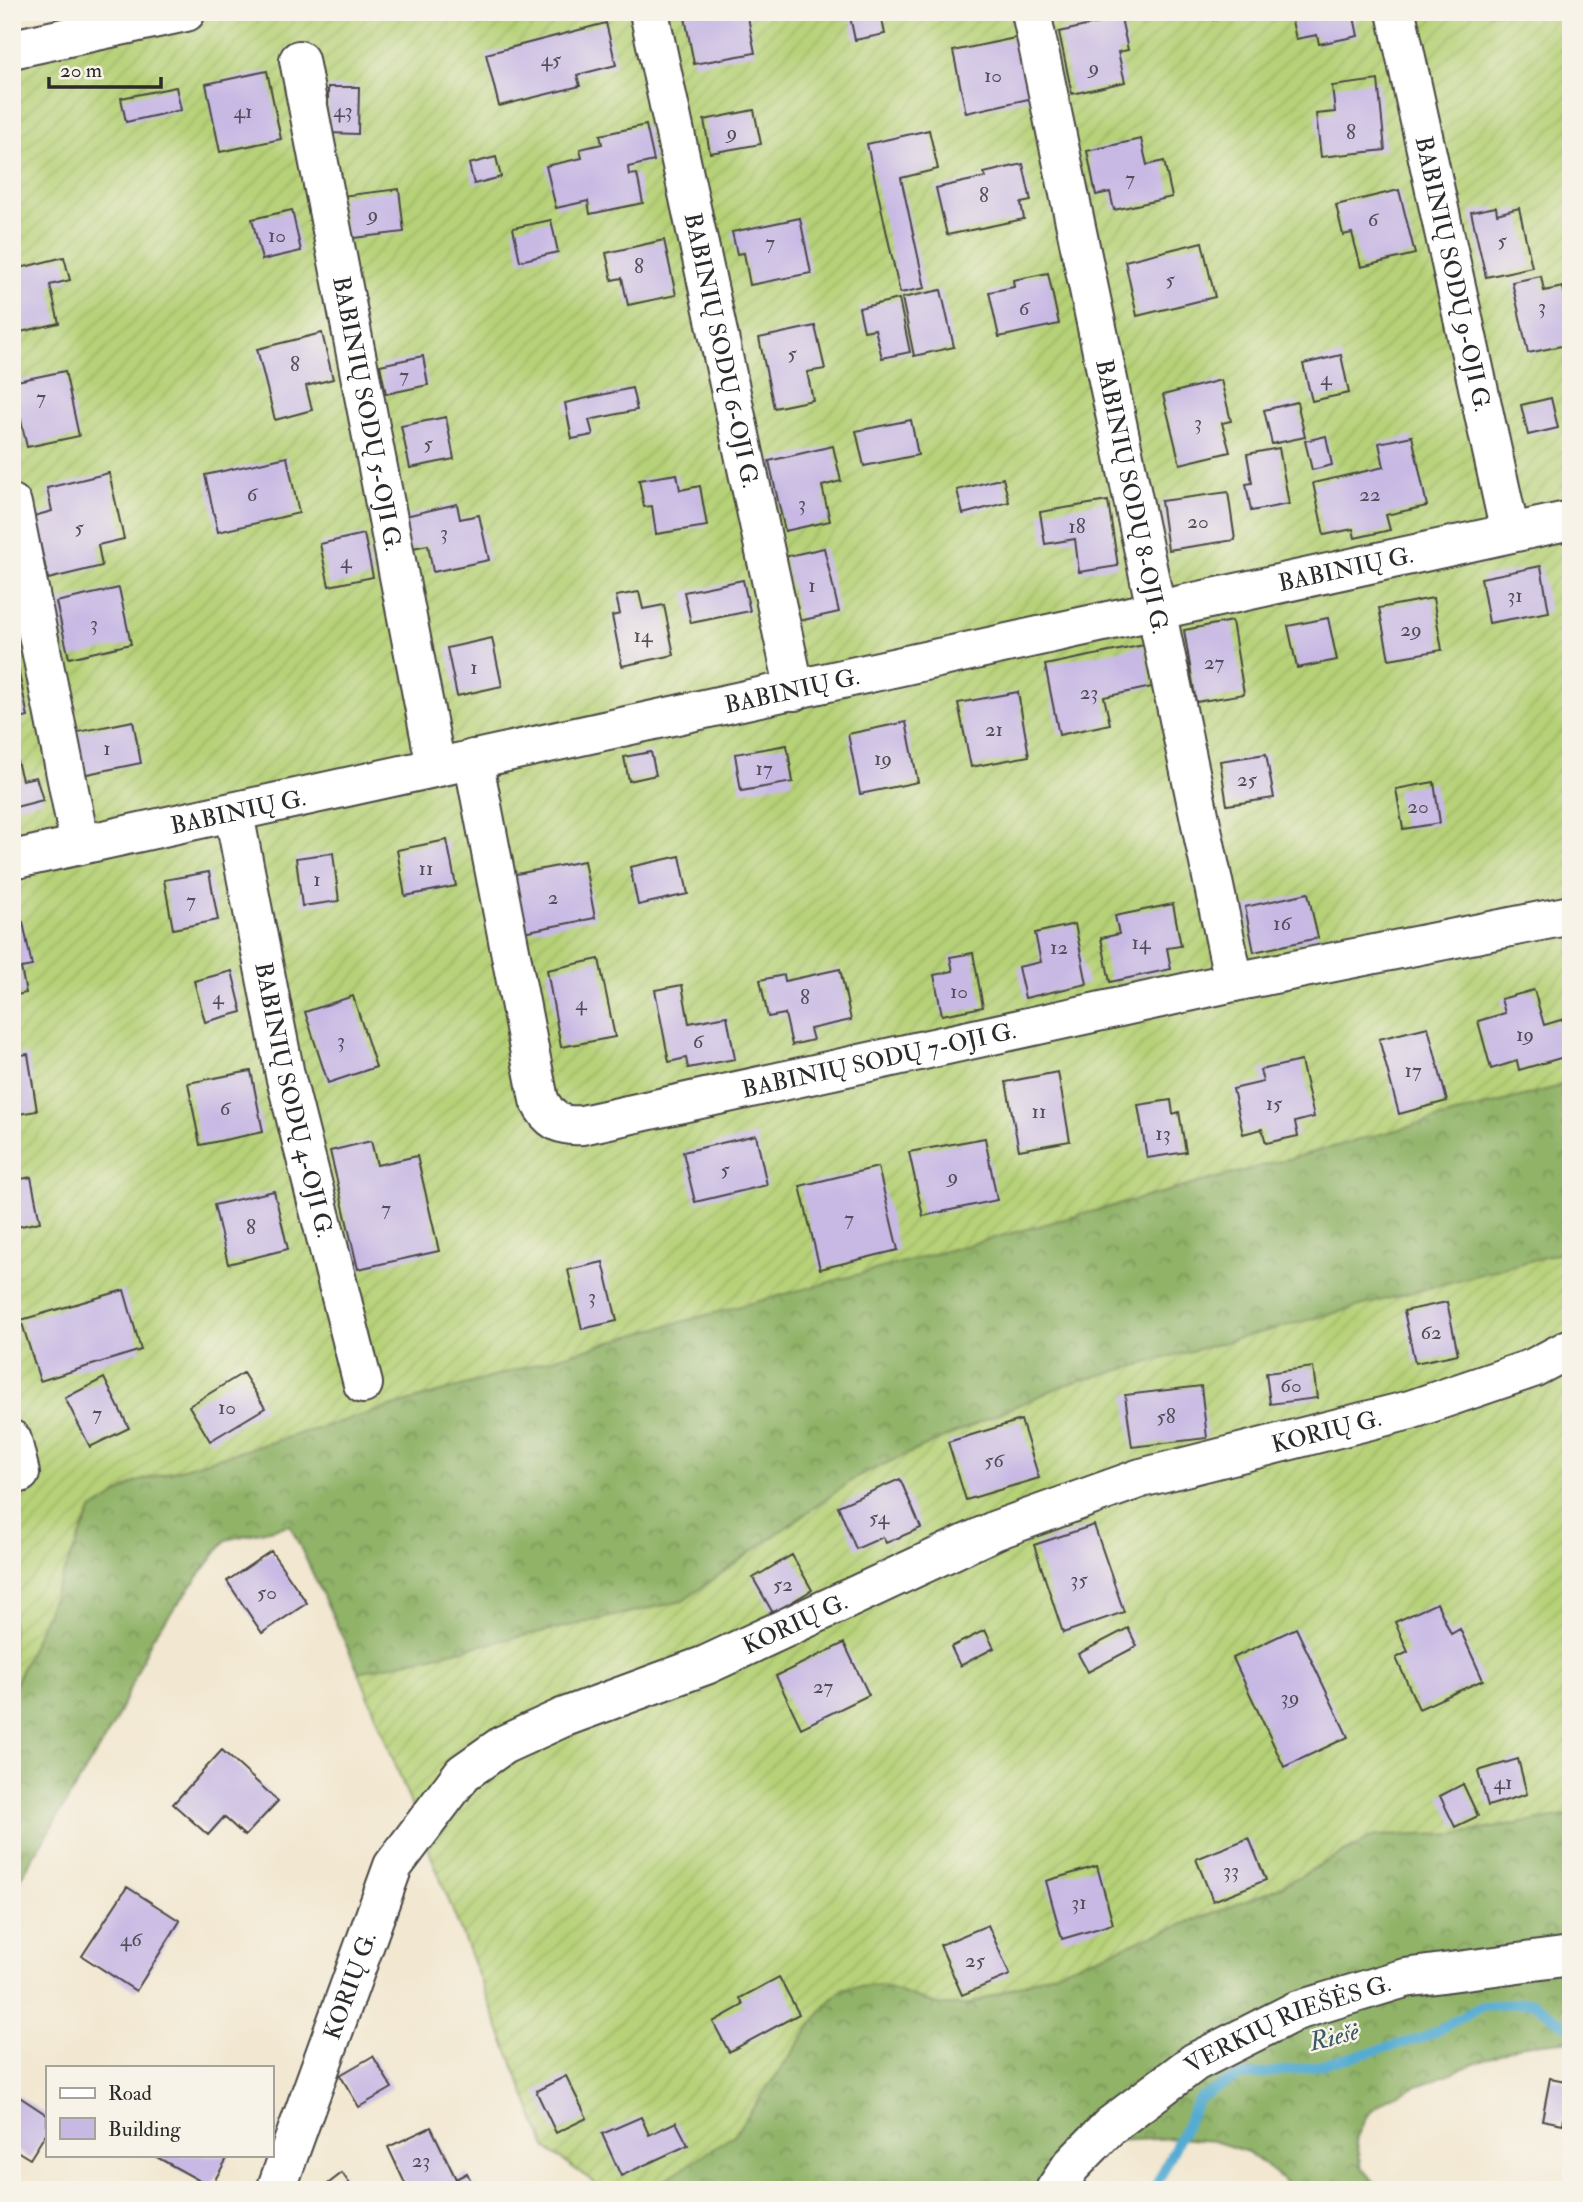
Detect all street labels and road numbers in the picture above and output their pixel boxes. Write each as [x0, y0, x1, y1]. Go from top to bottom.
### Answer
street label: BABINIŲ SODŲ 9-OJI G. [1408, 133, 1498, 414]
street label: BABINIŲ SODŲ 6-OJI G. [677, 210, 766, 491]
street label: BABINIŲ SODŲ 5-OJI G. [326, 273, 409, 553]
street label: BABINIŲ SODŲ 8-OJI G. [1089, 356, 1176, 637]
street label: BABINIŲ G. [1275, 539, 1416, 599]
street label: BABINIŲ G. [721, 661, 862, 721]
street label: BABINIŲ G. [167, 782, 308, 841]
street label: BABINIŲ SODŲ 4-OJI G. [248, 959, 341, 1241]
street label: BABINIŲ SODŲ 7-OJI G. [739, 1015, 1019, 1105]
street label: KORIŲ G. [1268, 1402, 1384, 1460]
street label: KORIŲ G. [738, 1586, 852, 1661]
street label: KORIŲ G. [316, 1928, 383, 2044]
street label: VERKIŲ RIEŠĖS G. [1178, 1968, 1394, 2080]

